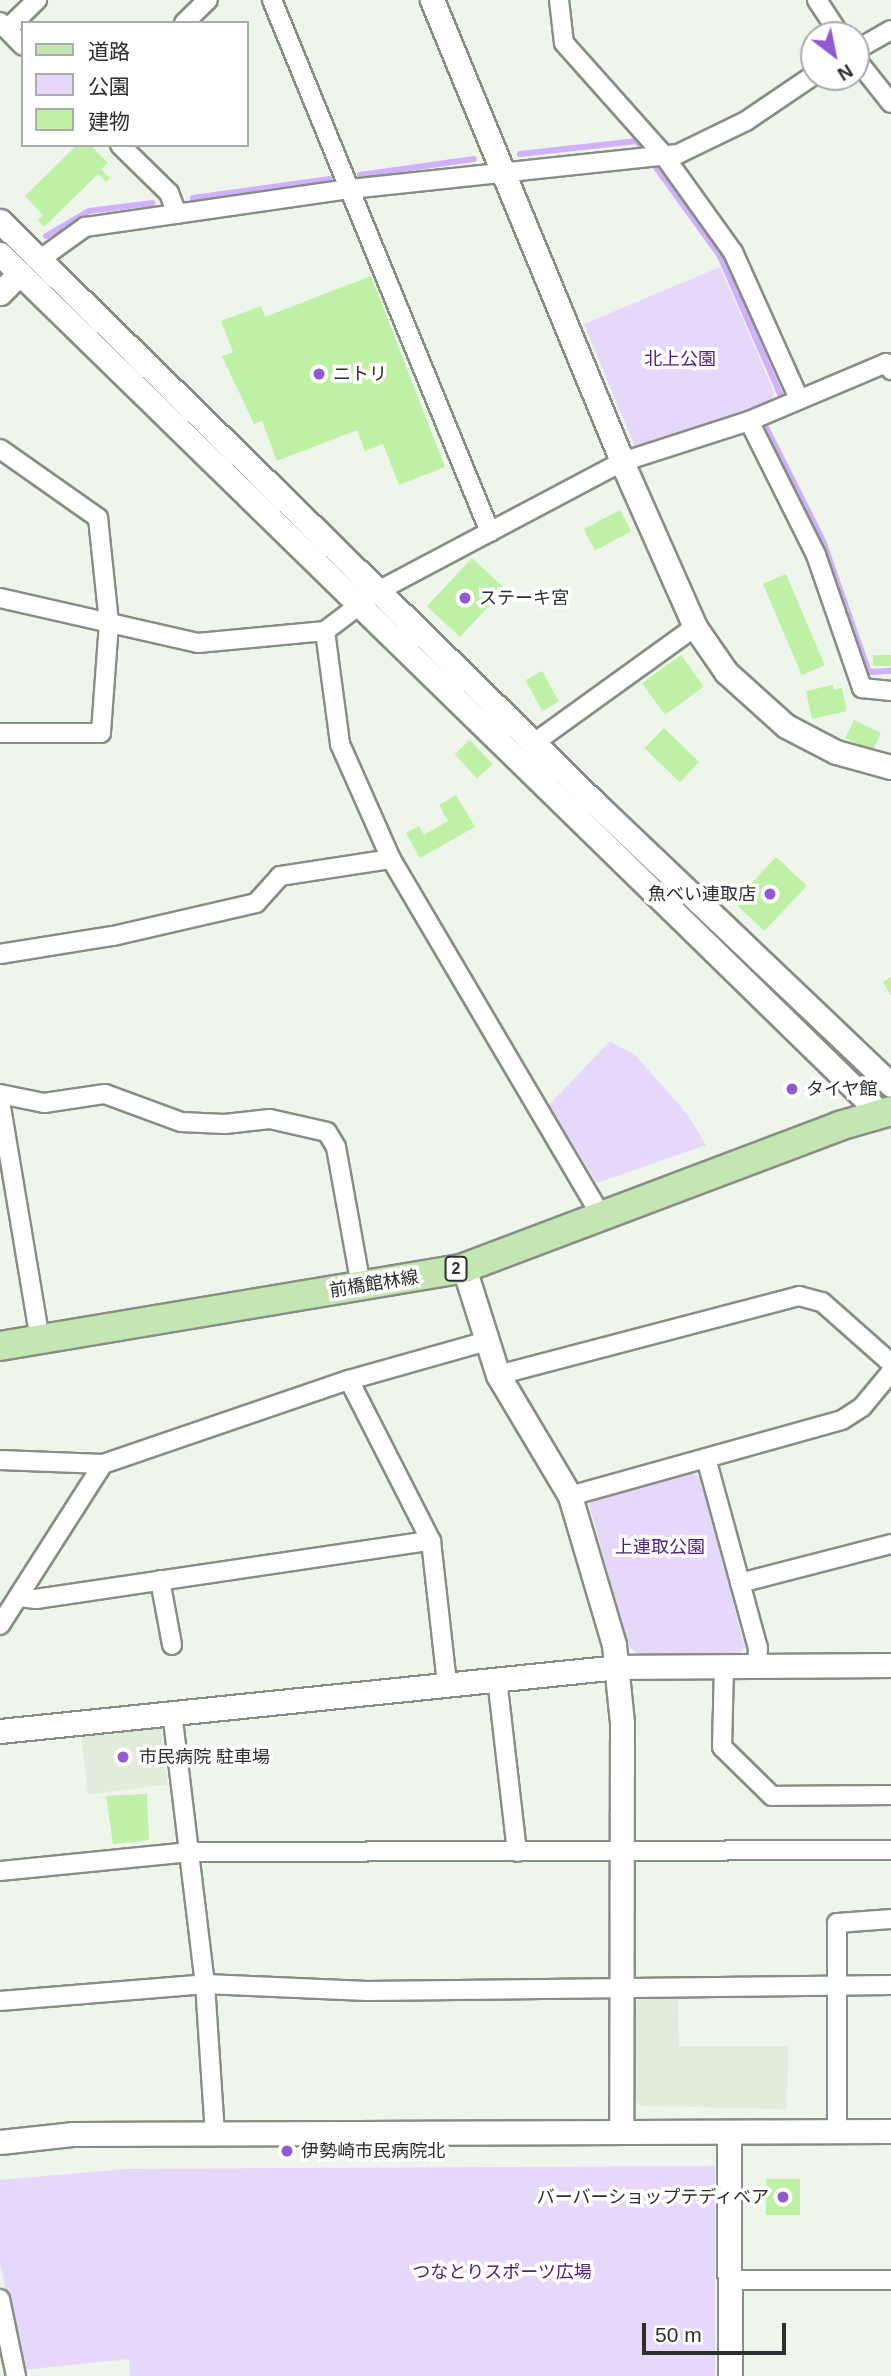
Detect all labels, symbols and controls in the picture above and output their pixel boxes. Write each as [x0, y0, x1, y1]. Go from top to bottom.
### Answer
legend [21, 21, 248, 147]
north arrow [800, 21, 870, 91]
text: 道路 [88, 40, 130, 63]
text: N [834, 60, 857, 85]
text: 公園 [88, 75, 130, 98]
text: 建物 [88, 110, 130, 133]
park label: 北上公園 [644, 348, 716, 370]
place label: ニトリ [333, 363, 387, 385]
marker: ニトリ [311, 366, 327, 382]
place label: ステーキ宮 [479, 587, 569, 609]
marker: ステーキ宮 [457, 590, 473, 606]
place label: 魚べい連取店 [648, 883, 756, 905]
marker: 魚べい連取店 [762, 886, 778, 902]
place label: タイヤ館 [806, 1078, 878, 1100]
marker: タイヤ館 [784, 1081, 800, 1097]
road number: 2 [444, 1256, 468, 1282]
street label: 前橋館林線 [328, 1266, 420, 1302]
park label: 上連取公園 [615, 1536, 705, 1558]
place label: 市民病院 駐車場 [139, 1746, 270, 1768]
marker: 市民病院 駐車場 [113, 1747, 133, 1767]
place label: 伊勢崎市民病院北 [301, 2140, 445, 2162]
marker: 伊勢崎市民病院北 [279, 2143, 295, 2159]
place label: バーバーショップテディベア [535, 2186, 769, 2208]
marker: バーバーショップテディベア [775, 2189, 791, 2205]
park label: つなとりスポーツ広場 [412, 2261, 592, 2283]
scale bar [646, 2310, 790, 2354]
text: 50 m [655, 2323, 702, 2346]

